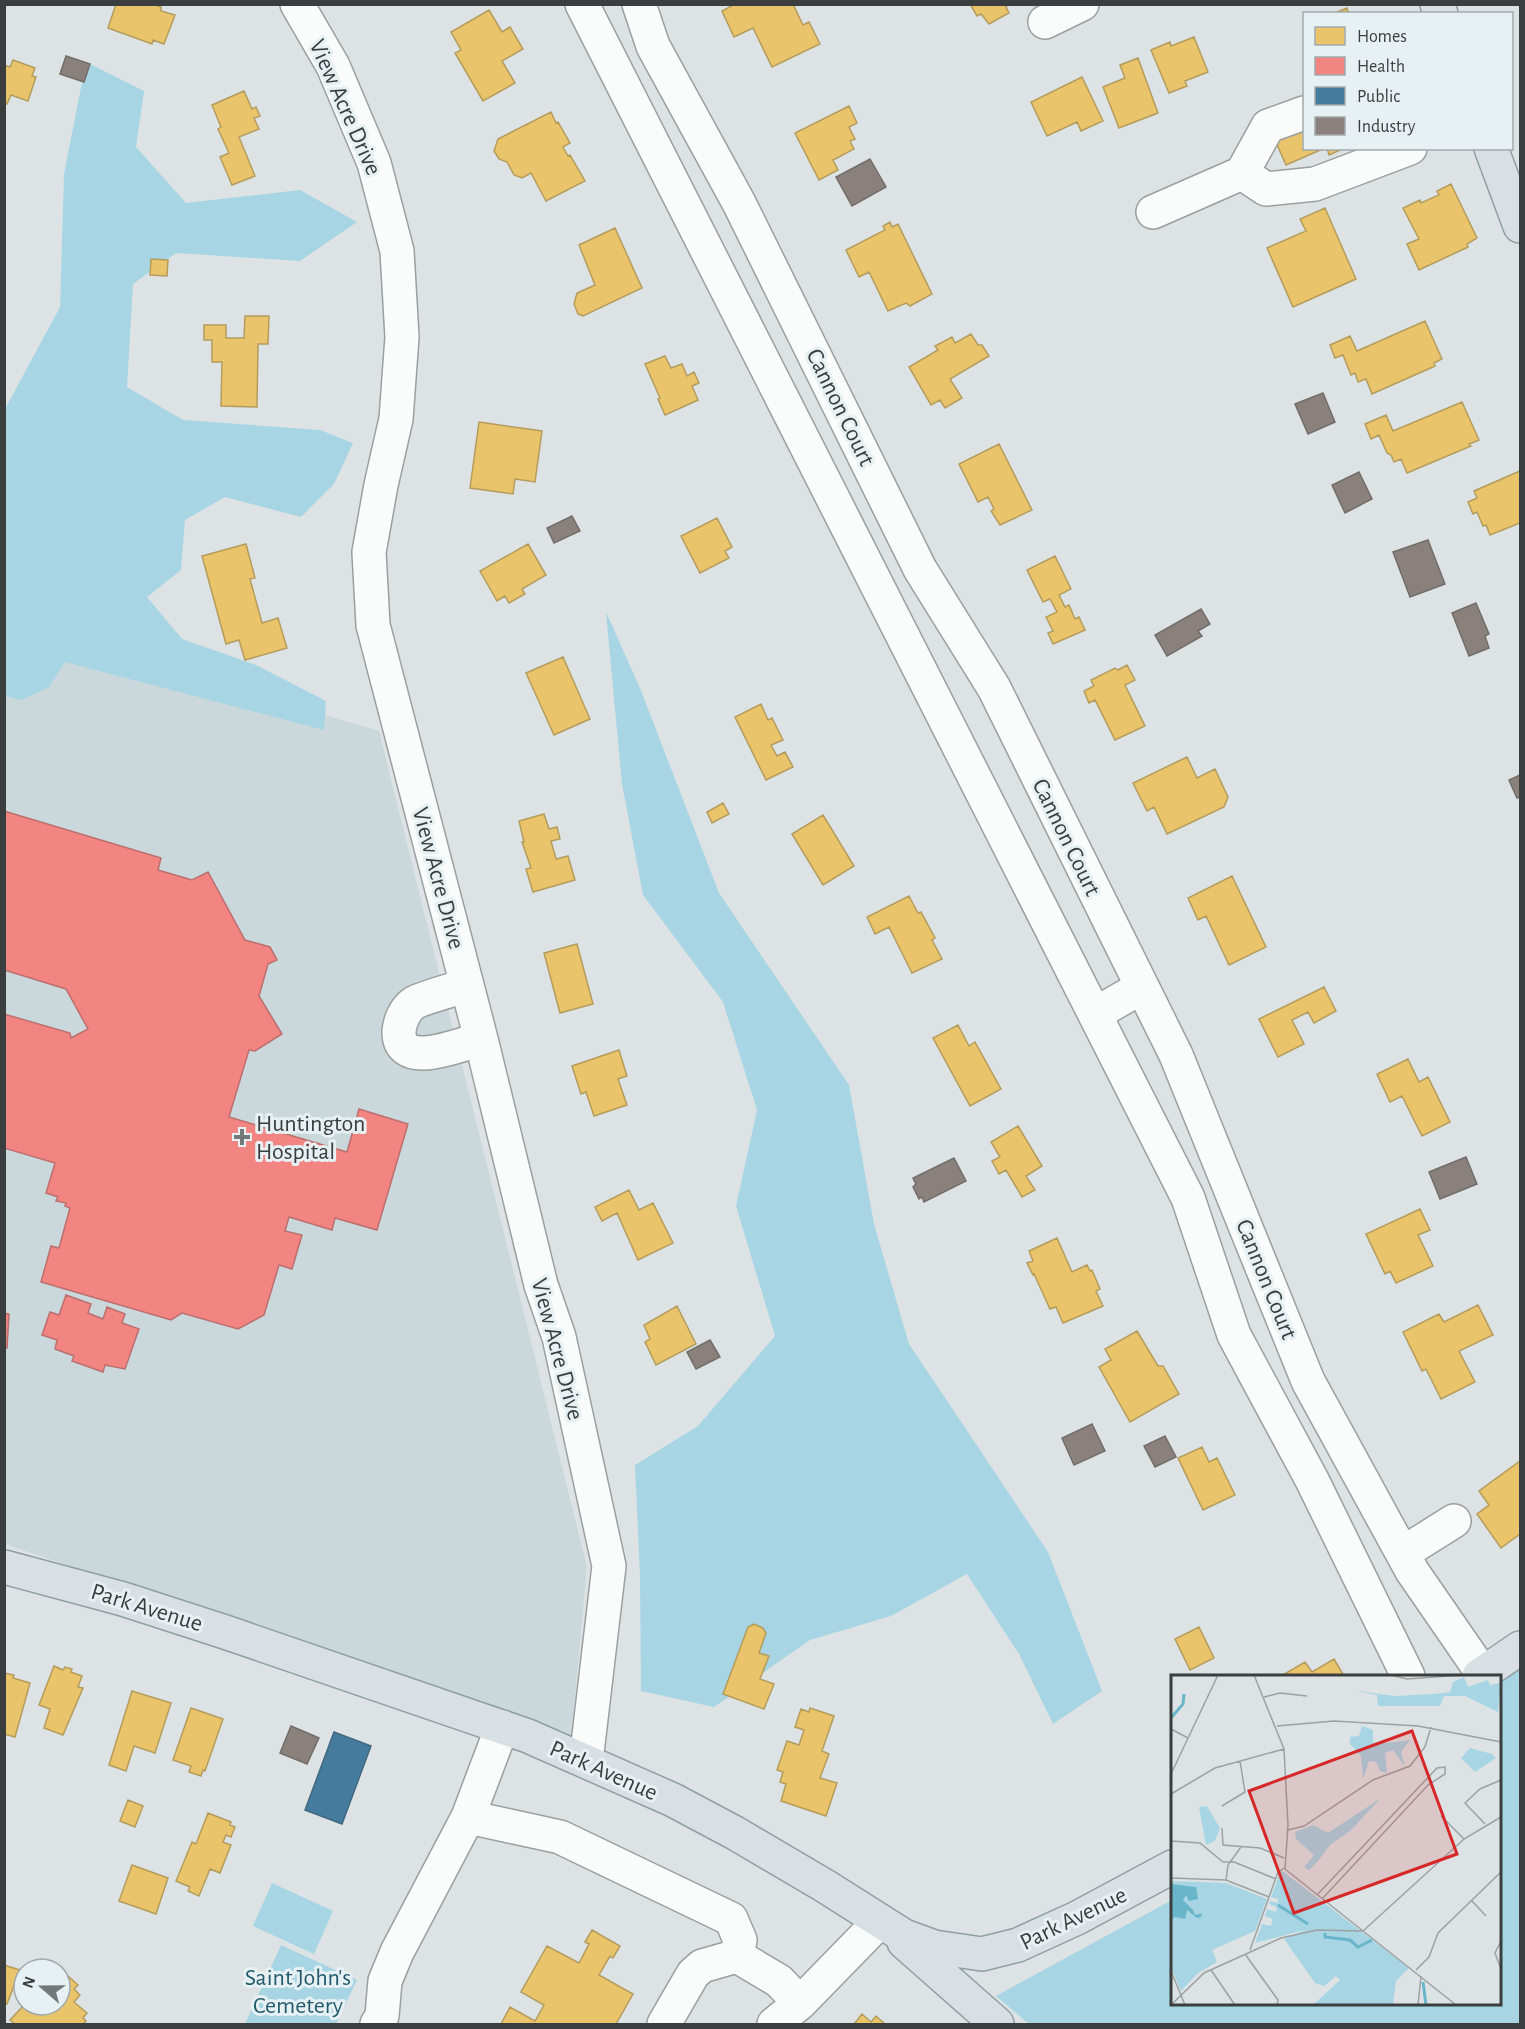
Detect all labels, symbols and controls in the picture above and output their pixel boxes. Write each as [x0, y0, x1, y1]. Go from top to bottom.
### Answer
legend [1303, 12, 1513, 150]
text: Homes [1357, 28, 1407, 46]
street label: View Acre Drive [304, 36, 386, 179]
text: Health [1357, 58, 1405, 76]
text: Public [1357, 88, 1400, 106]
text: Industry [1357, 118, 1416, 136]
street label: Cannon Court [801, 345, 879, 470]
street label: Cannon Court [1027, 775, 1105, 900]
street label: View Acre Drive [408, 805, 468, 952]
place label: Huntington Hospital [256, 1112, 365, 1164]
marker: Huntington Hospital [233, 1128, 251, 1146]
street label: Cannon Court [1231, 1216, 1301, 1343]
street label: View Acre Drive [527, 1276, 587, 1423]
street label: Park Avenue [88, 1580, 205, 1636]
inset map [1171, 1675, 1501, 2005]
street label: Park Avenue [546, 1736, 661, 1805]
street label: Park Avenue [1016, 1883, 1131, 1955]
north arrow [12, 1957, 72, 2017]
park label: Saint John's Cemetery [245, 1966, 351, 2018]
text: N [19, 1974, 38, 1990]

